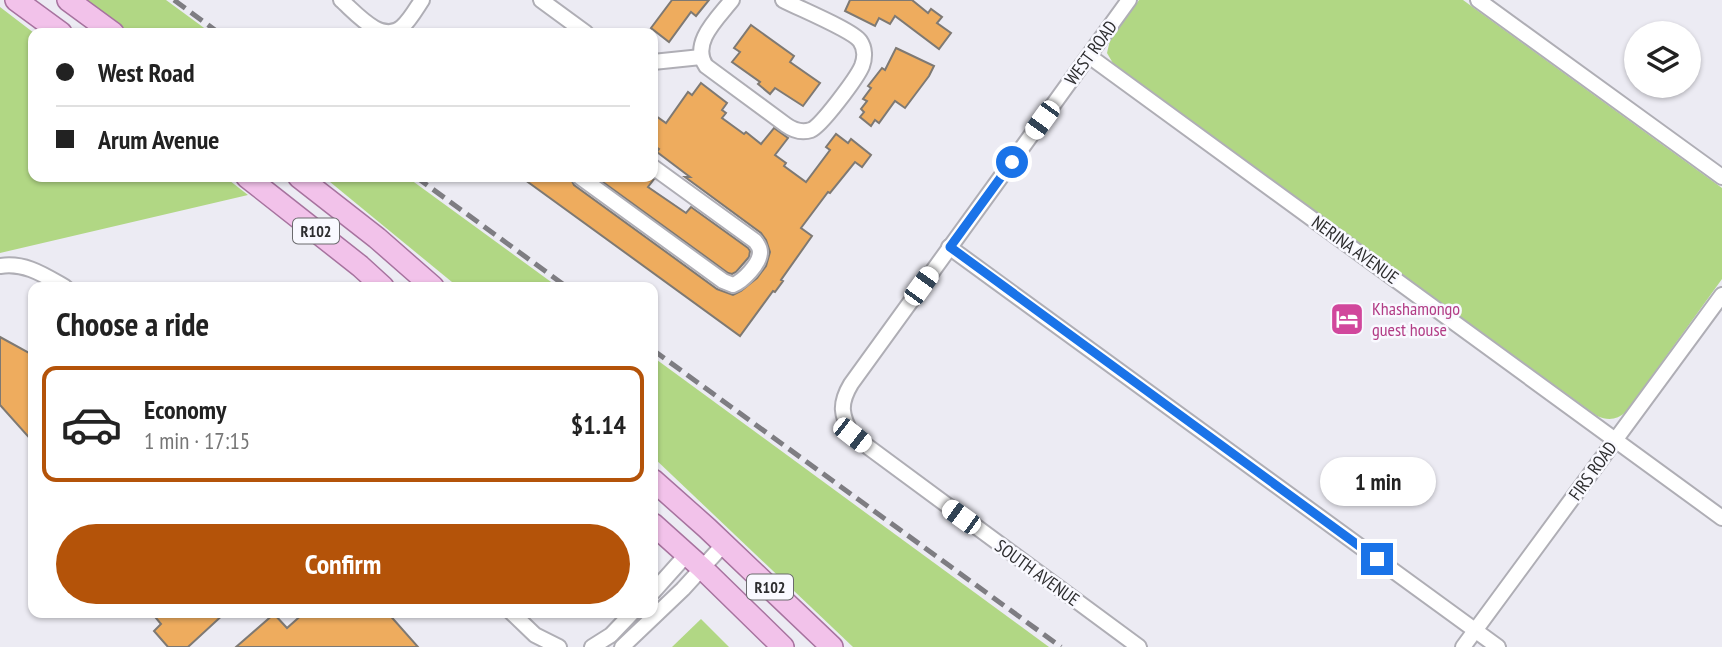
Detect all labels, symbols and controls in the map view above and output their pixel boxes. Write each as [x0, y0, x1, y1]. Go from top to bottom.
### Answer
street label: WEST ROAD [1059, 16, 1122, 90]
map controls [1624, 21, 1701, 98]
button: layers [1624, 21, 1701, 98]
text: West Road [98, 56, 195, 89]
car [1022, 97, 1063, 143]
text: Arum Avenue [98, 123, 219, 156]
route start [996, 146, 1028, 178]
street label: NERINA AVENUE [1307, 210, 1403, 289]
road number: R102 [293, 218, 339, 244]
car [901, 263, 942, 309]
place label: Khashamongo guest house [1372, 297, 1460, 341]
hotel icon: Khashamongo guest house [1328, 300, 1366, 338]
text: Choose a ride [56, 303, 209, 345]
icon: car [60, 393, 123, 456]
text: Economy [144, 393, 226, 426]
text: $1.14 [571, 408, 626, 441]
car [829, 414, 876, 456]
text: 1 min · 17:15 [144, 426, 250, 455]
street label: FIRS ROAD [1563, 437, 1622, 505]
callout: 1 min [1319, 458, 1435, 506]
text: 1 min [1355, 467, 1401, 496]
car [938, 496, 985, 538]
button: Confirm [56, 524, 630, 604]
street label: SOUTH AVENUE [991, 534, 1084, 611]
route end [1361, 543, 1393, 575]
road number: R102 [747, 574, 793, 600]

